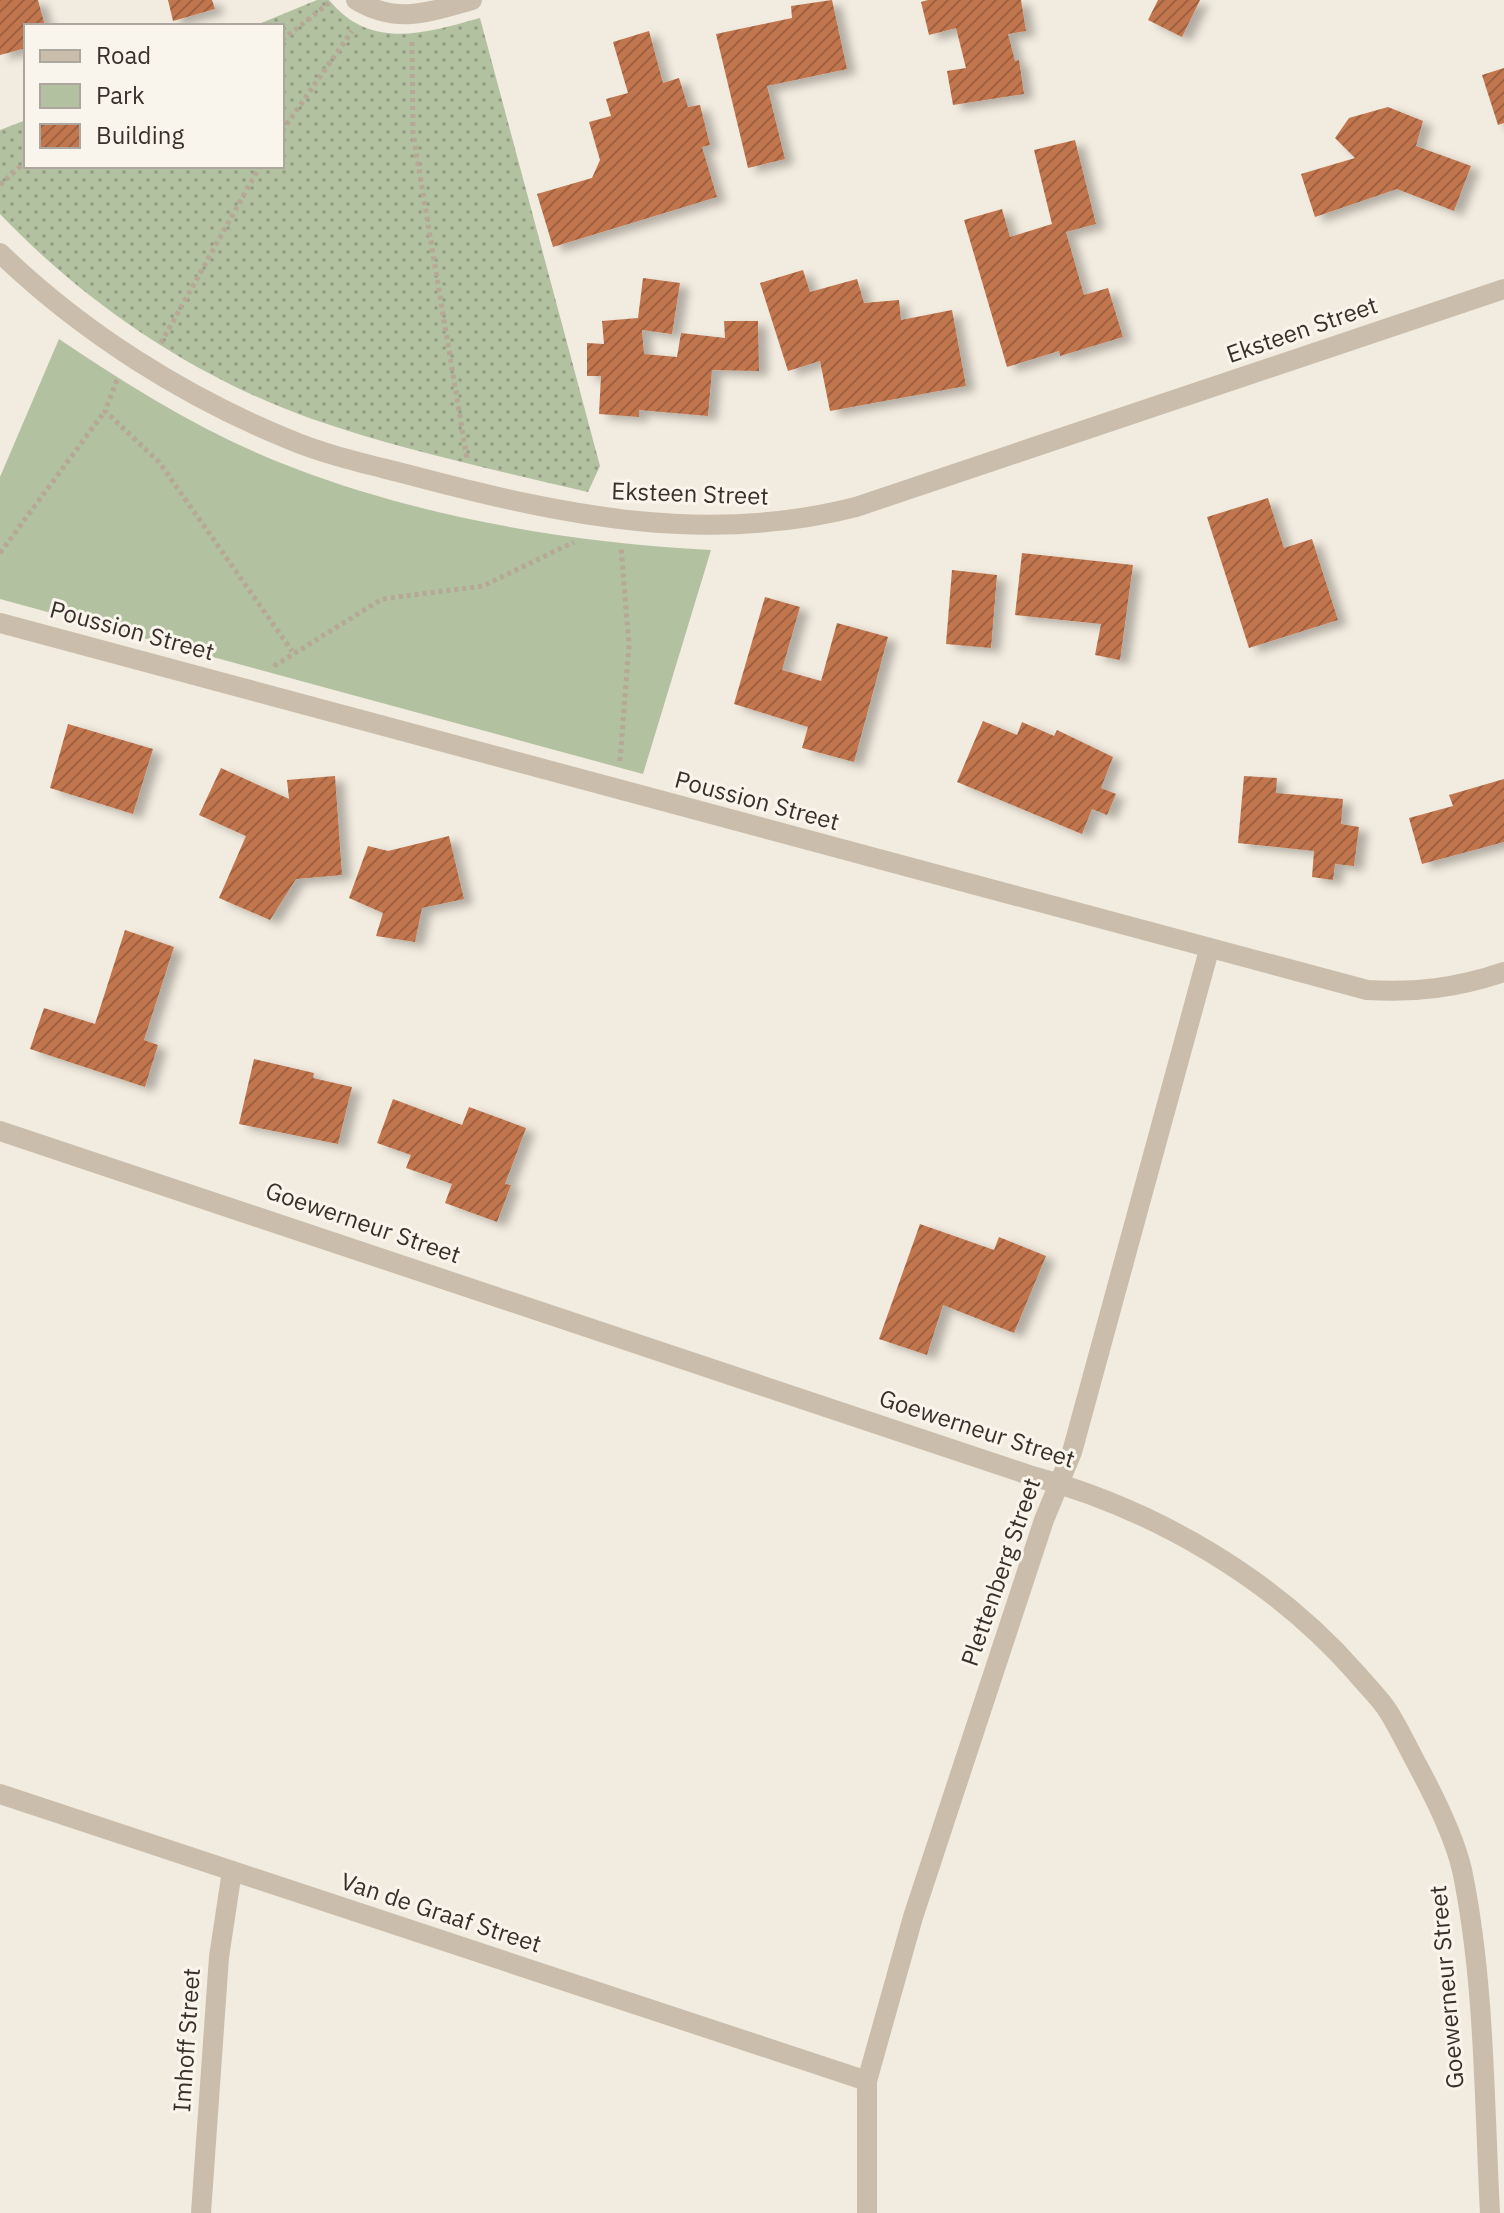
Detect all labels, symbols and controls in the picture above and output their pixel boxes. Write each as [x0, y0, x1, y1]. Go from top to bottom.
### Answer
legend [24, 24, 284, 168]
text: Road [96, 39, 151, 71]
text: Park [96, 79, 145, 111]
text: Building [96, 119, 184, 151]
street label: Eksteen Street [1222, 288, 1381, 370]
street label: Eksteen Street [611, 474, 769, 512]
street label: Poussion Street [47, 593, 218, 667]
street label: Poussion Street [672, 763, 843, 837]
street label: Goewerneur Street [262, 1174, 465, 1270]
street label: Goewerneur Street [875, 1381, 1079, 1475]
street label: Plettenberg Street [953, 1473, 1047, 1670]
street label: Van de Graaf Street [337, 1865, 546, 1960]
street label: Goewerneur Street [1421, 1884, 1471, 2090]
street label: Imhoff Street [165, 1967, 207, 2113]

